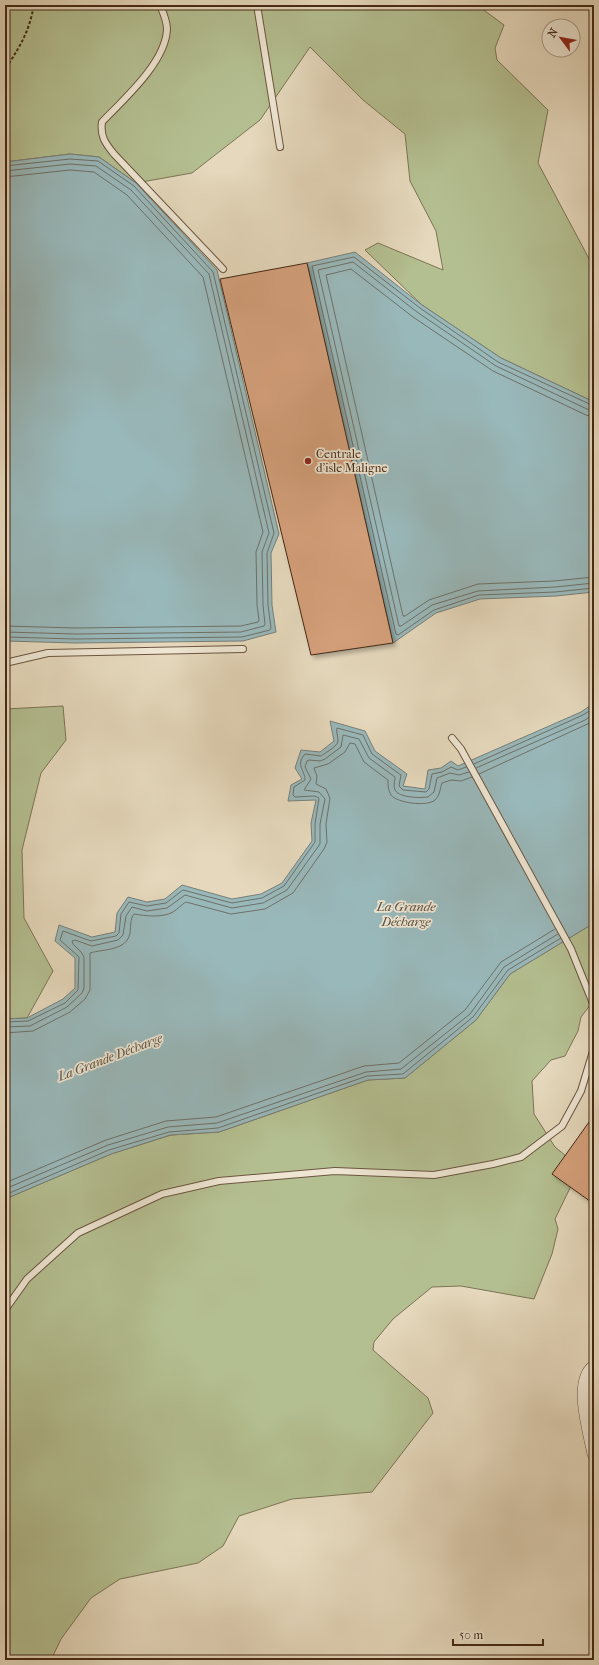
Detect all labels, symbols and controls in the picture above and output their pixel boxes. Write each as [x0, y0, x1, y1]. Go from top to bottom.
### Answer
north arrow [541, 18, 581, 58]
text: N [545, 25, 561, 40]
place label: Centrale d'isle Maligne [316, 447, 387, 475]
marker: Centrale d'isle Maligne [303, 456, 313, 466]
water label: La Grande Décharge [375, 899, 436, 929]
water label: La Grande Décharge [55, 1030, 165, 1084]
scale bar [453, 1621, 543, 1647]
text: 50 m [459, 1628, 483, 1642]

